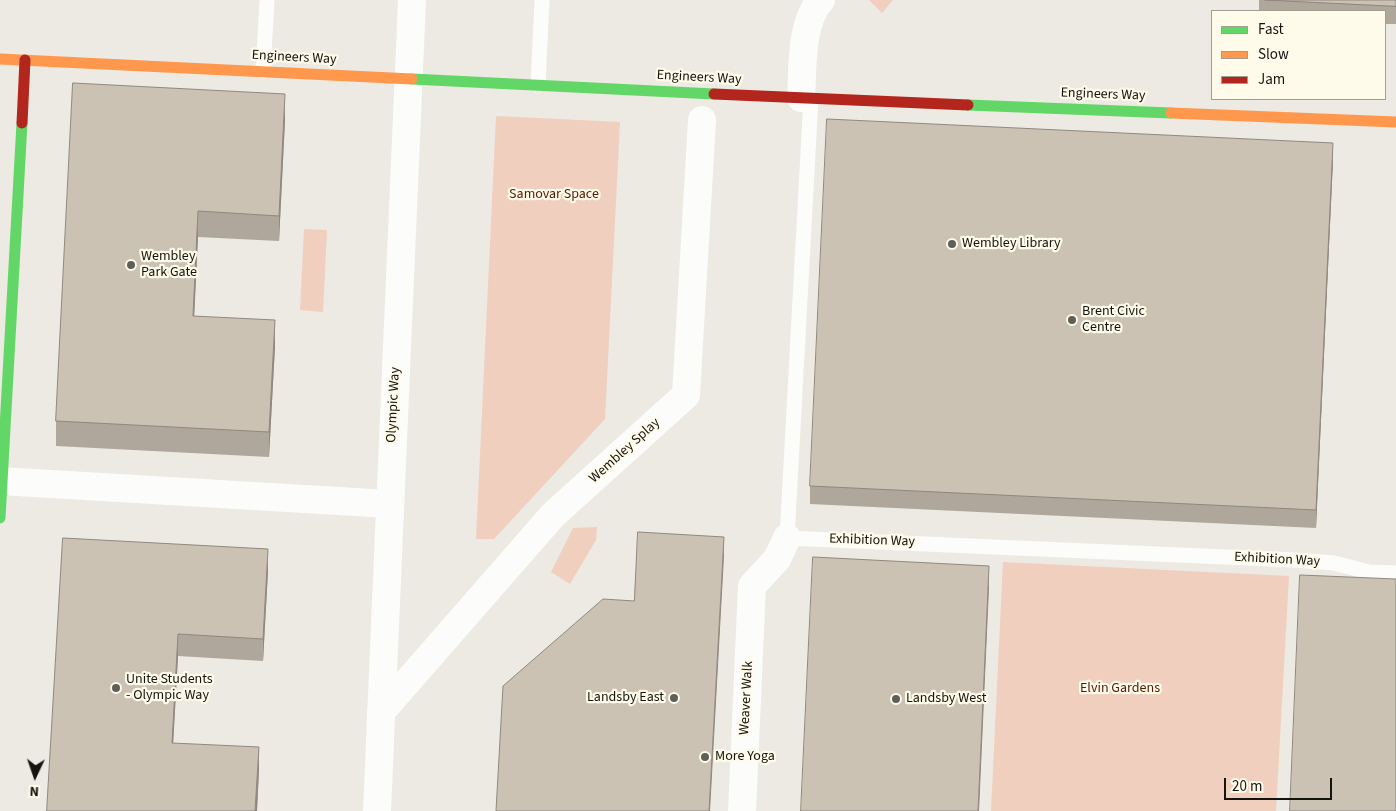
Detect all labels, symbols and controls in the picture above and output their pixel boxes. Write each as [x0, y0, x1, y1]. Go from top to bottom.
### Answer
legend [1211, 10, 1386, 100]
text: Fast [1258, 19, 1284, 40]
text: Slow [1258, 44, 1289, 65]
street label: Engineers Way [251, 47, 337, 69]
street label: Engineers Way [656, 67, 742, 89]
text: Jam [1258, 69, 1285, 90]
street label: Engineers Way [1060, 85, 1146, 105]
park label: Samovar Space [509, 187, 599, 203]
place label: Wembley Library [962, 236, 1061, 252]
marker: Wembley Library [946, 238, 958, 250]
place label: Wembley Park Gate [141, 249, 197, 282]
marker: Wembley Park Gate [125, 259, 137, 271]
place label: Brent Civic Centre [1082, 304, 1145, 336]
marker: Brent Civic Centre [1066, 314, 1078, 326]
street label: Olympic Way [384, 367, 404, 443]
street label: Wembley Splay [586, 415, 664, 487]
street label: Exhibition Way [829, 531, 915, 551]
street label: Exhibition Way [1234, 549, 1320, 571]
street label: Weaver Walk [737, 660, 757, 736]
place label: Unite Students - Olympic Way [126, 672, 213, 704]
park label: Elvin Gardens [1080, 681, 1160, 697]
marker: Unite Students - Olympic Way [110, 682, 122, 694]
place label: Landsby East [587, 690, 664, 706]
place label: Landsby West [906, 691, 986, 707]
marker: Landsby East [668, 692, 680, 704]
marker: Landsby West [890, 693, 902, 705]
place label: More Yoga [715, 749, 775, 765]
north arrow [10, 751, 60, 801]
marker: More Yoga [699, 751, 711, 763]
scale bar [1226, 768, 1334, 800]
text: 20 m [1232, 776, 1262, 797]
text: N [29, 781, 39, 801]

